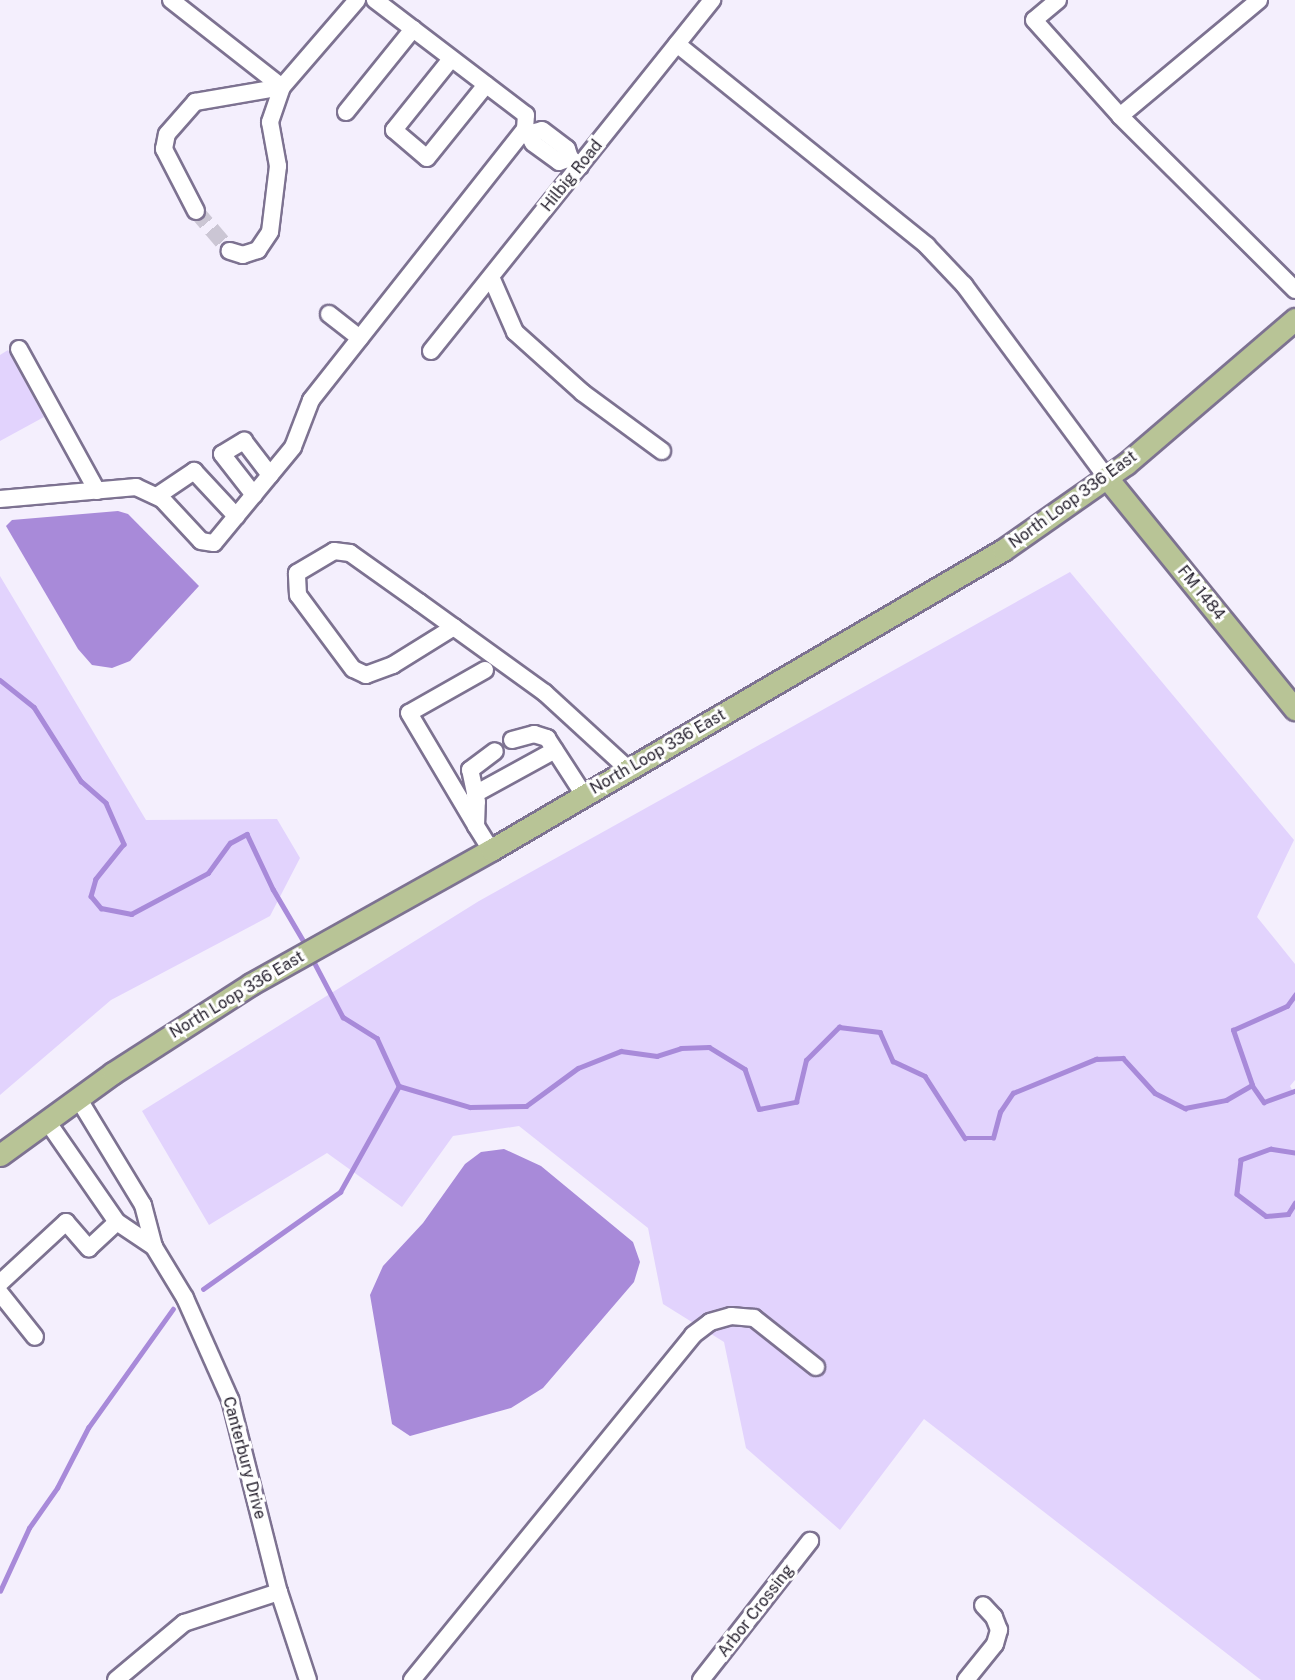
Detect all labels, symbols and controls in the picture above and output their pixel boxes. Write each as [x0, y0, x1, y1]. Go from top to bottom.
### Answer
street label: Hilbig Road [537, 136, 607, 216]
street label: North Loop 336 East [1005, 447, 1141, 553]
street label: FM 1484 [1173, 562, 1229, 624]
street label: North Loop 336 East [587, 705, 729, 799]
street label: North Loop 336 East [166, 947, 308, 1043]
street label: Canterbury Drive [218, 1395, 270, 1521]
street label: Arbor Crossing [714, 1561, 798, 1661]

